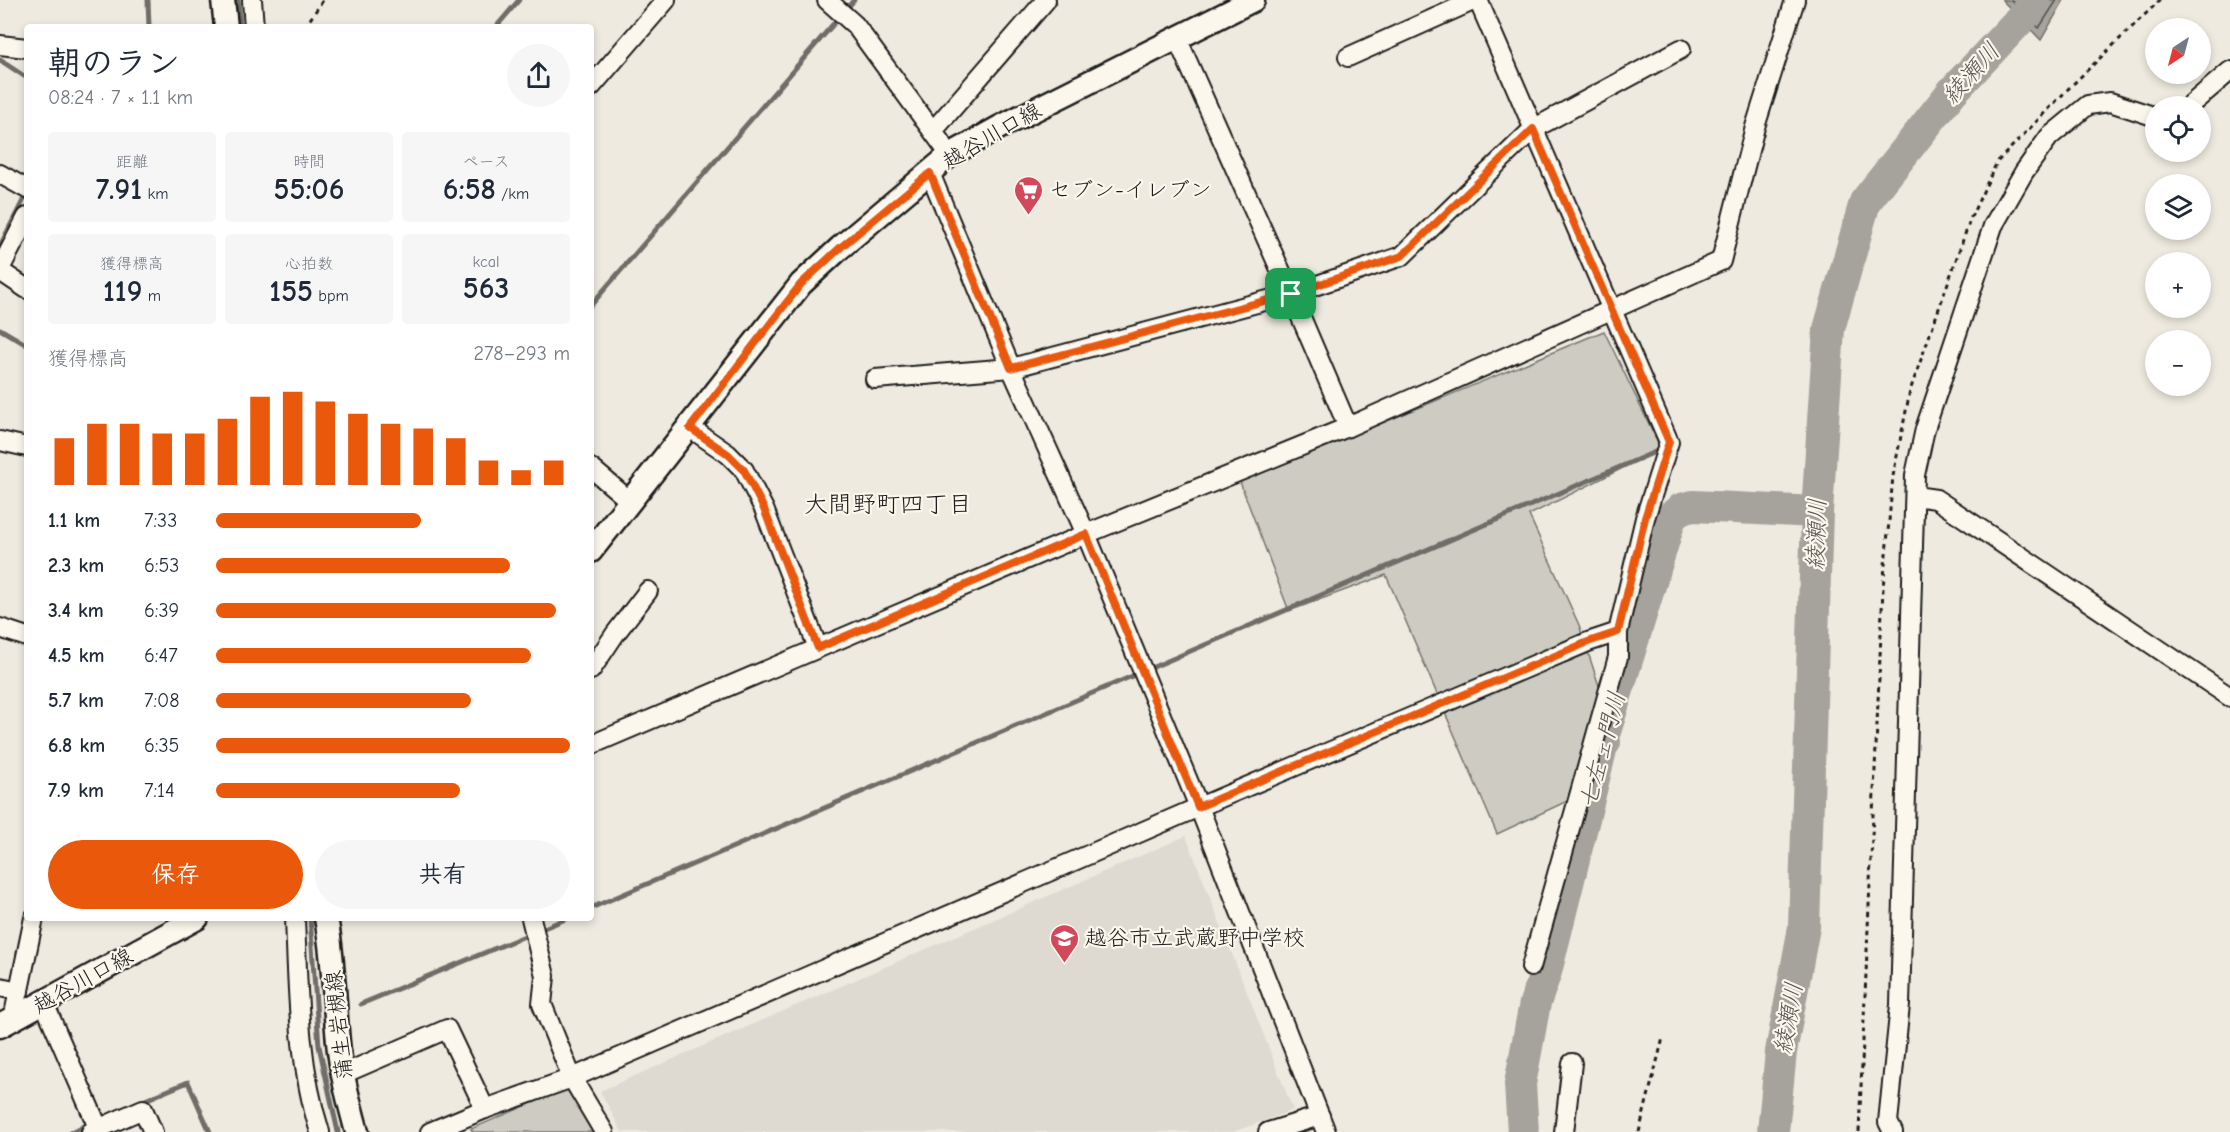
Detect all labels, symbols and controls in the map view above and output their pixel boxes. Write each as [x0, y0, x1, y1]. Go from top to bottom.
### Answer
north arrow [2145, 18, 2211, 84]
map controls [2145, 18, 2211, 396]
water label: 綾瀬川 [1937, 37, 2005, 109]
text: 朝のラン [48, 44, 180, 82]
button: share [507, 44, 570, 107]
text: 08:24 · 7 × 1.1 km [48, 86, 193, 109]
button: locate [2145, 96, 2211, 162]
street label: 越谷川口線 [938, 97, 1046, 175]
text: 距離 [116, 153, 148, 171]
text: 時間 [293, 153, 325, 171]
text: ペース [462, 153, 510, 171]
text: 7.91 [96, 172, 142, 207]
text: 55:06 [274, 172, 344, 207]
text: 6:58 [443, 172, 496, 207]
supermarket icon: セブン-イレブン [1012, 174, 1044, 216]
button: layers [2145, 174, 2211, 240]
place label: セブン-イレブン [1049, 177, 1212, 203]
text: km [142, 185, 168, 203]
text: /km [496, 185, 529, 203]
button: + [2145, 252, 2211, 318]
text: kcal [473, 253, 499, 271]
text: 獲得標高 [100, 255, 164, 273]
text: 心拍数 [285, 255, 333, 273]
pin [1265, 268, 1316, 319]
text: 563 [463, 271, 509, 306]
text: 119 [103, 274, 142, 309]
text: 155 [269, 274, 313, 309]
icon: arrive [1274, 277, 1307, 310]
text: m [142, 287, 161, 305]
text: bpm [313, 287, 349, 305]
button: − [2145, 330, 2211, 396]
text: 278–293 m [474, 342, 570, 365]
text: 獲得標高 [48, 347, 128, 370]
district label: 大間野町四丁目 [804, 490, 972, 518]
water label: 綾瀬川 [1801, 498, 1831, 570]
text: 1.1 km [48, 509, 100, 532]
text: 7:33 [144, 509, 177, 532]
text: 2.3 km [48, 554, 104, 577]
text: 6:53 [144, 554, 179, 577]
text: 3.4 km [48, 599, 104, 622]
text: 6:39 [144, 599, 179, 622]
text: 4.5 km [48, 644, 104, 667]
text: 6:47 [144, 644, 178, 667]
water label: 七左ェ門川 [1573, 688, 1631, 812]
text: 5.7 km [48, 689, 104, 712]
text: 7:08 [144, 689, 180, 712]
text: 6.8 km [48, 734, 105, 757]
text: 6:35 [144, 734, 179, 757]
text: 7.9 km [48, 779, 104, 802]
text: 7:14 [144, 779, 175, 802]
button: 保存 [48, 840, 303, 909]
button: 共有 [315, 840, 570, 909]
school or university icon: 越谷市立武蔵野中学校 [1048, 922, 1080, 964]
place label: 越谷市立武蔵野中学校 [1085, 925, 1305, 951]
street label: 越谷川口線 [29, 943, 137, 1019]
street label: 蒲生岩槻線 [320, 969, 358, 1081]
water label: 綾瀬川 [1768, 980, 1808, 1056]

